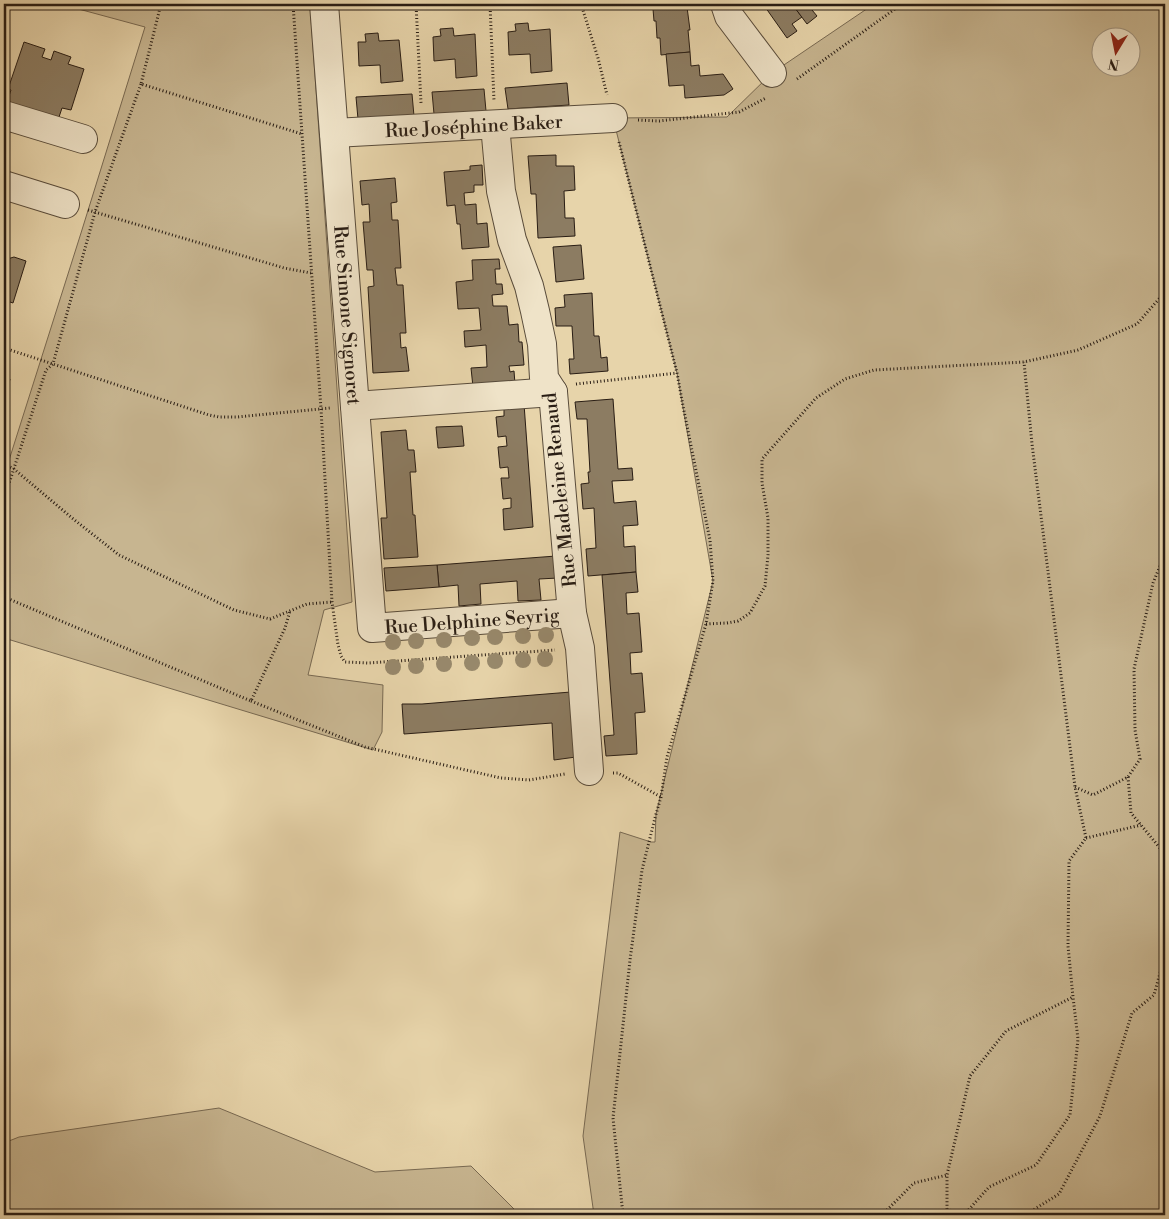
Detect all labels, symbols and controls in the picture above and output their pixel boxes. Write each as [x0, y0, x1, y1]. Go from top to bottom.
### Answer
north arrow [1092, 28, 1142, 78]
text: N [1107, 54, 1121, 74]
street label: Rue Joséphine Baker [384, 110, 564, 143]
street label: Rue Simone Signoret [328, 224, 366, 406]
street label: Rue Madeleine Renaud [538, 391, 582, 588]
street label: Rue Delphine Seyrig [384, 603, 560, 640]

